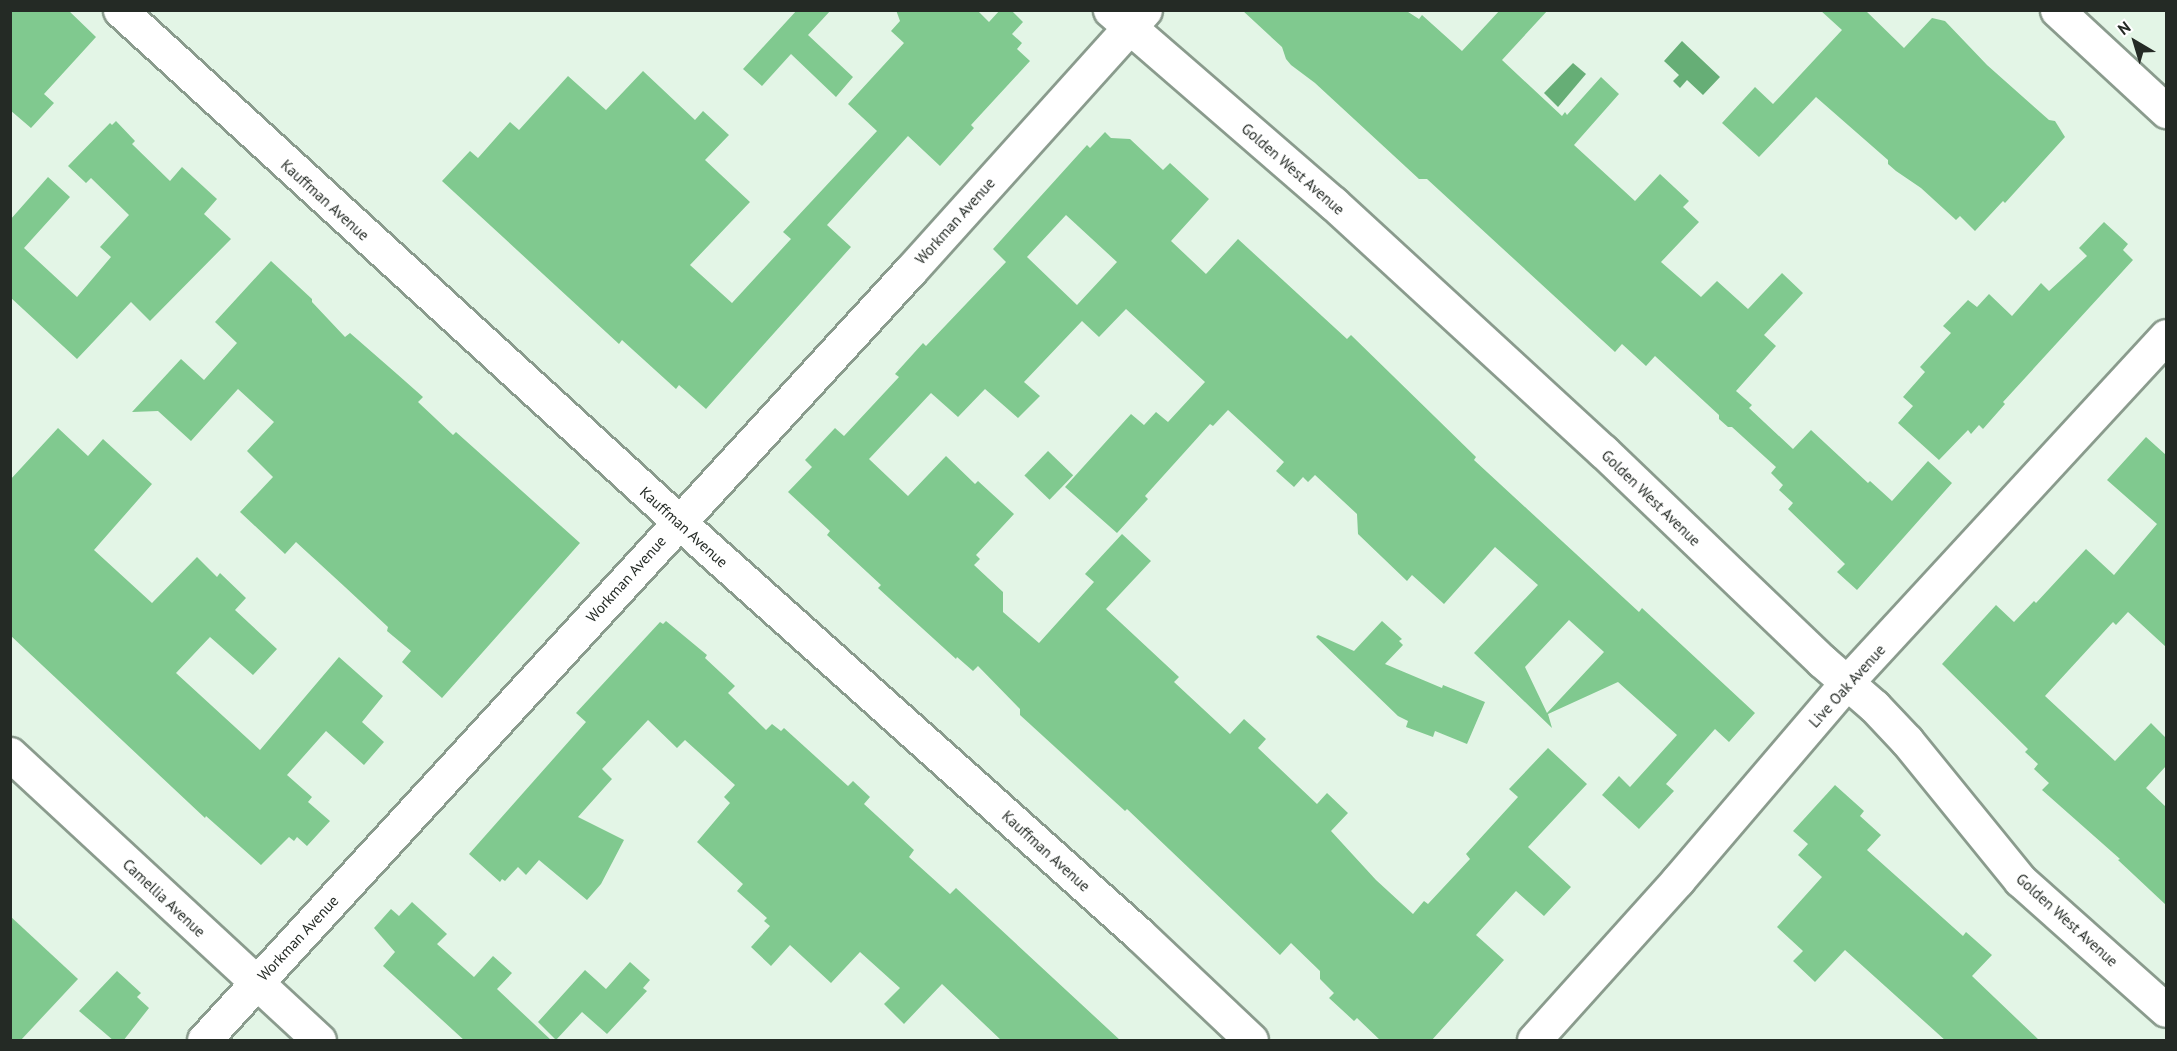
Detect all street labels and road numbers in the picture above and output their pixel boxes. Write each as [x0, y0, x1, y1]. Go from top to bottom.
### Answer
street label: Golden West Avenue [1238, 119, 1348, 219]
street label: Kauffman Avenue [277, 156, 373, 244]
street label: Workman Avenue [911, 174, 999, 268]
street label: Golden West Avenue [1598, 446, 1704, 550]
street label: Kauffman Avenue [636, 483, 732, 571]
street label: Workman Avenue [582, 532, 670, 626]
street label: Live Oak Avenue [1805, 641, 1889, 731]
street label: Kauffman Avenue [998, 807, 1094, 895]
street label: Camellia Avenue [119, 855, 209, 941]
street label: Golden West Avenue [2012, 869, 2122, 971]
street label: Workman Avenue [254, 891, 342, 985]

